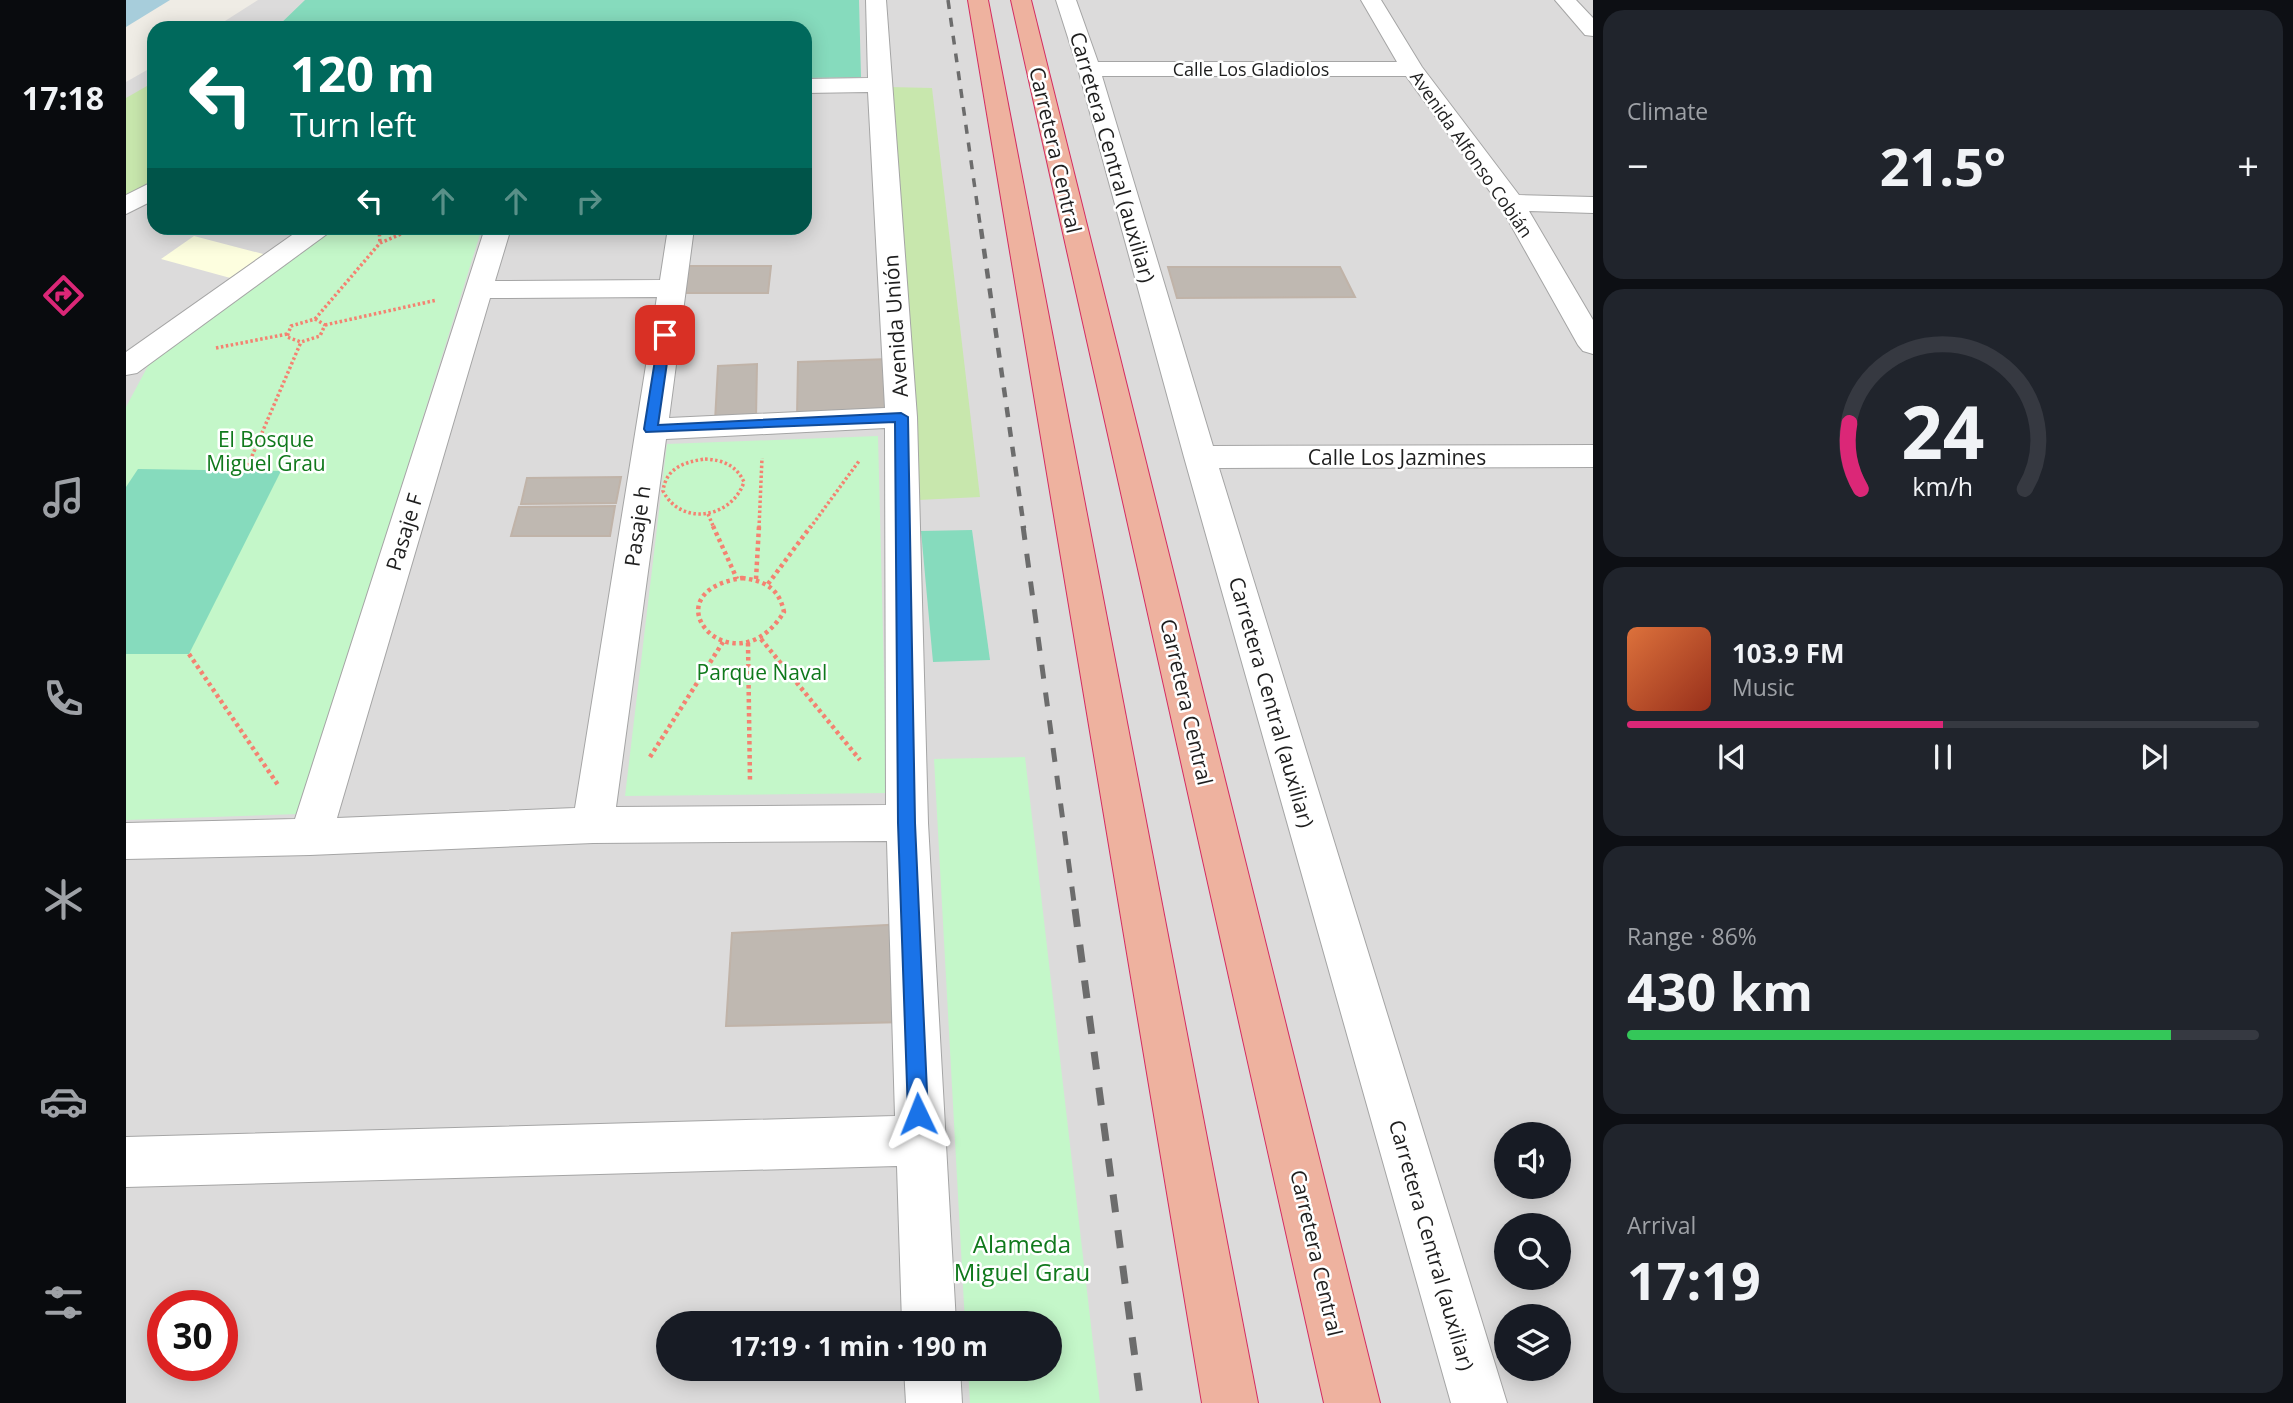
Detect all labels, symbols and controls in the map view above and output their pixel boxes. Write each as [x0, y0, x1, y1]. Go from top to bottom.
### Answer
street label: Carretera Central (auxiliar) [1064, 29, 1162, 285]
text: 120 m [290, 40, 435, 106]
icon: left [175, 49, 266, 140]
street label: Calle Los Gladiolos [1173, 57, 1329, 81]
street label: Carretera Central [1023, 64, 1089, 236]
street label: Avenida Alfonso Cobián [1405, 66, 1539, 242]
text: 17:18 [22, 76, 104, 119]
text: Climate [1627, 95, 1708, 127]
text: Turn left [290, 103, 416, 146]
text: 21.5° [1880, 130, 2006, 201]
text: − [1627, 139, 1649, 191]
text: + [2237, 139, 2259, 191]
icon: left [351, 182, 389, 220]
icon: ahead [424, 182, 462, 220]
icon: ahead [497, 182, 535, 220]
icon: right [570, 182, 608, 220]
street label: Avenida Unión [876, 254, 914, 398]
icon: directions [39, 271, 88, 320]
pin [635, 305, 695, 365]
icon: arrive [646, 316, 684, 354]
text: 24 [1901, 381, 1985, 480]
park label: El Bosque Miguel Grau [206, 425, 326, 477]
street label: Calle Los Jazmines [1308, 443, 1486, 471]
text: km/h [1913, 469, 1973, 503]
icon: music [39, 473, 88, 522]
street label: Pasaje h [617, 484, 657, 568]
street label: Pasaje F [379, 490, 429, 574]
street label: Carretera Central (auxiliar) [1223, 574, 1321, 830]
street label: Carretera Central [1154, 616, 1220, 788]
text: 103.9 FM [1732, 635, 1844, 671]
park label: Parque Naval [697, 658, 827, 686]
text: Music [1732, 671, 1795, 703]
icon: phone [39, 674, 88, 723]
icon: previous [1713, 738, 1751, 776]
icon: pause [1924, 738, 1962, 776]
icon: next [2135, 738, 2173, 776]
icon: climate [39, 875, 88, 924]
text: Range · 86% [1627, 920, 1757, 952]
text: 430 km [1627, 955, 1813, 1026]
icon: car [39, 1077, 88, 1126]
position arrow [881, 1077, 955, 1151]
street label: Carretera Central (auxiliar) [1383, 1117, 1481, 1373]
map controls [1494, 1122, 1571, 1381]
button: sound [1494, 1122, 1571, 1199]
street label: Carretera Central [1284, 1167, 1350, 1339]
text: Arrival [1627, 1209, 1696, 1241]
button: search [1494, 1213, 1571, 1290]
park label: Alameda Miguel Grau [954, 1227, 1090, 1288]
text: 17:19 [1627, 1244, 1761, 1315]
icon: filters [39, 1278, 88, 1327]
speed limit sign: 30 [147, 1290, 238, 1381]
button: layers [1494, 1304, 1571, 1381]
text: 17:19 · 1 min · 190 m [730, 1328, 988, 1364]

